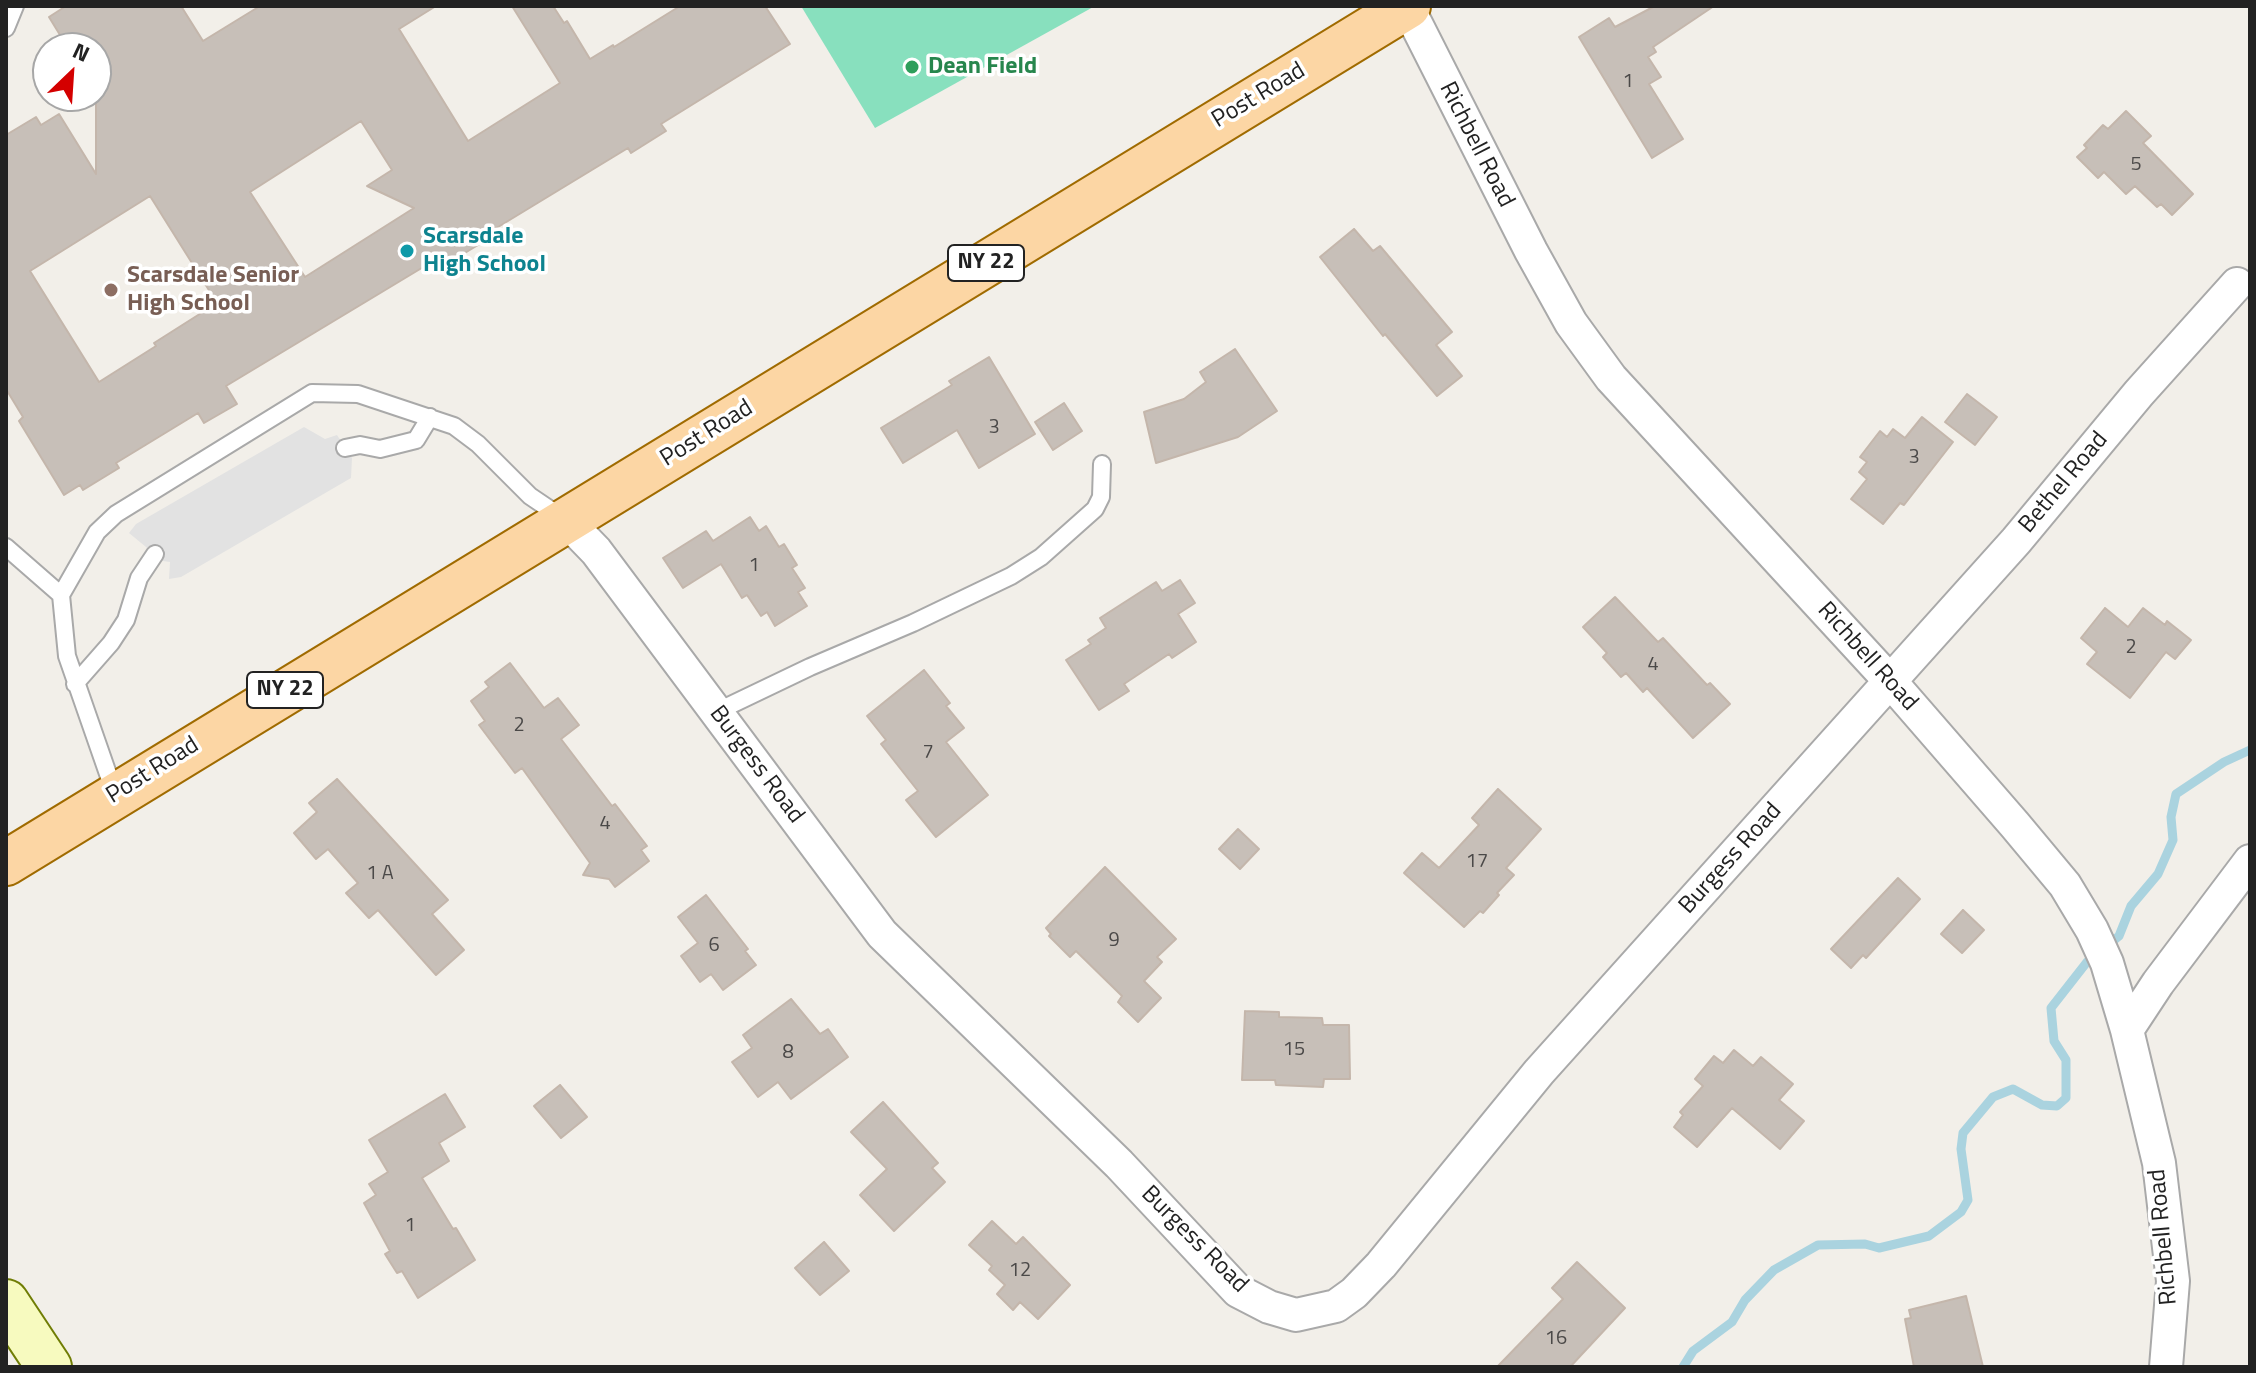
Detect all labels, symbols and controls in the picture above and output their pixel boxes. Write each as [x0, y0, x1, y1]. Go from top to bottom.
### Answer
north arrow [32, 32, 112, 112]
text: N [67, 33, 95, 71]
place label: Dean Field [928, 53, 1037, 81]
street label: Post Road [1207, 57, 1311, 135]
marker: Dean Field [903, 58, 921, 76]
house number: 1 [1622, 70, 1634, 94]
street label: Richbell Road [1432, 78, 1520, 212]
house number: 5 [2130, 153, 2142, 177]
place label: Scarsdale High School [423, 223, 546, 279]
marker: Scarsdale High School [398, 242, 416, 260]
road number: NY 22 [948, 245, 1024, 281]
place label: Scarsdale Senior High School [127, 262, 299, 318]
marker: Scarsdale Senior High School [102, 281, 120, 299]
street label: Post Road [655, 394, 759, 474]
house number: 3 [988, 416, 1000, 440]
street label: Bethel Road [2013, 427, 2115, 539]
house number: 3 [1908, 446, 1920, 470]
house number: 1 [748, 554, 760, 578]
street label: Richbell Road [1811, 597, 1923, 717]
house number: 2 [2125, 636, 2137, 660]
house number: 4 [1647, 653, 1659, 677]
road number: NY 22 [247, 672, 323, 708]
street label: Burgess Road [702, 701, 810, 829]
house number: 2 [513, 714, 525, 738]
street label: Post Road [101, 731, 205, 811]
house number: 7 [922, 741, 934, 765]
street label: Burgess Road [1674, 797, 1788, 921]
house number: 4 [599, 812, 611, 836]
house number: 17 [1466, 850, 1488, 874]
house number: 1 A [366, 862, 394, 886]
house number: 9 [1108, 929, 1120, 953]
house number: 6 [708, 934, 720, 958]
house number: 15 [1283, 1038, 1305, 1062]
house number: 8 [782, 1041, 794, 1065]
street label: Richbell Road [2144, 1168, 2184, 1306]
street label: Burgess Road [1134, 1180, 1254, 1300]
house number: 1 [404, 1214, 416, 1238]
house number: 12 [1009, 1259, 1031, 1283]
house number: 16 [1545, 1327, 1567, 1351]

